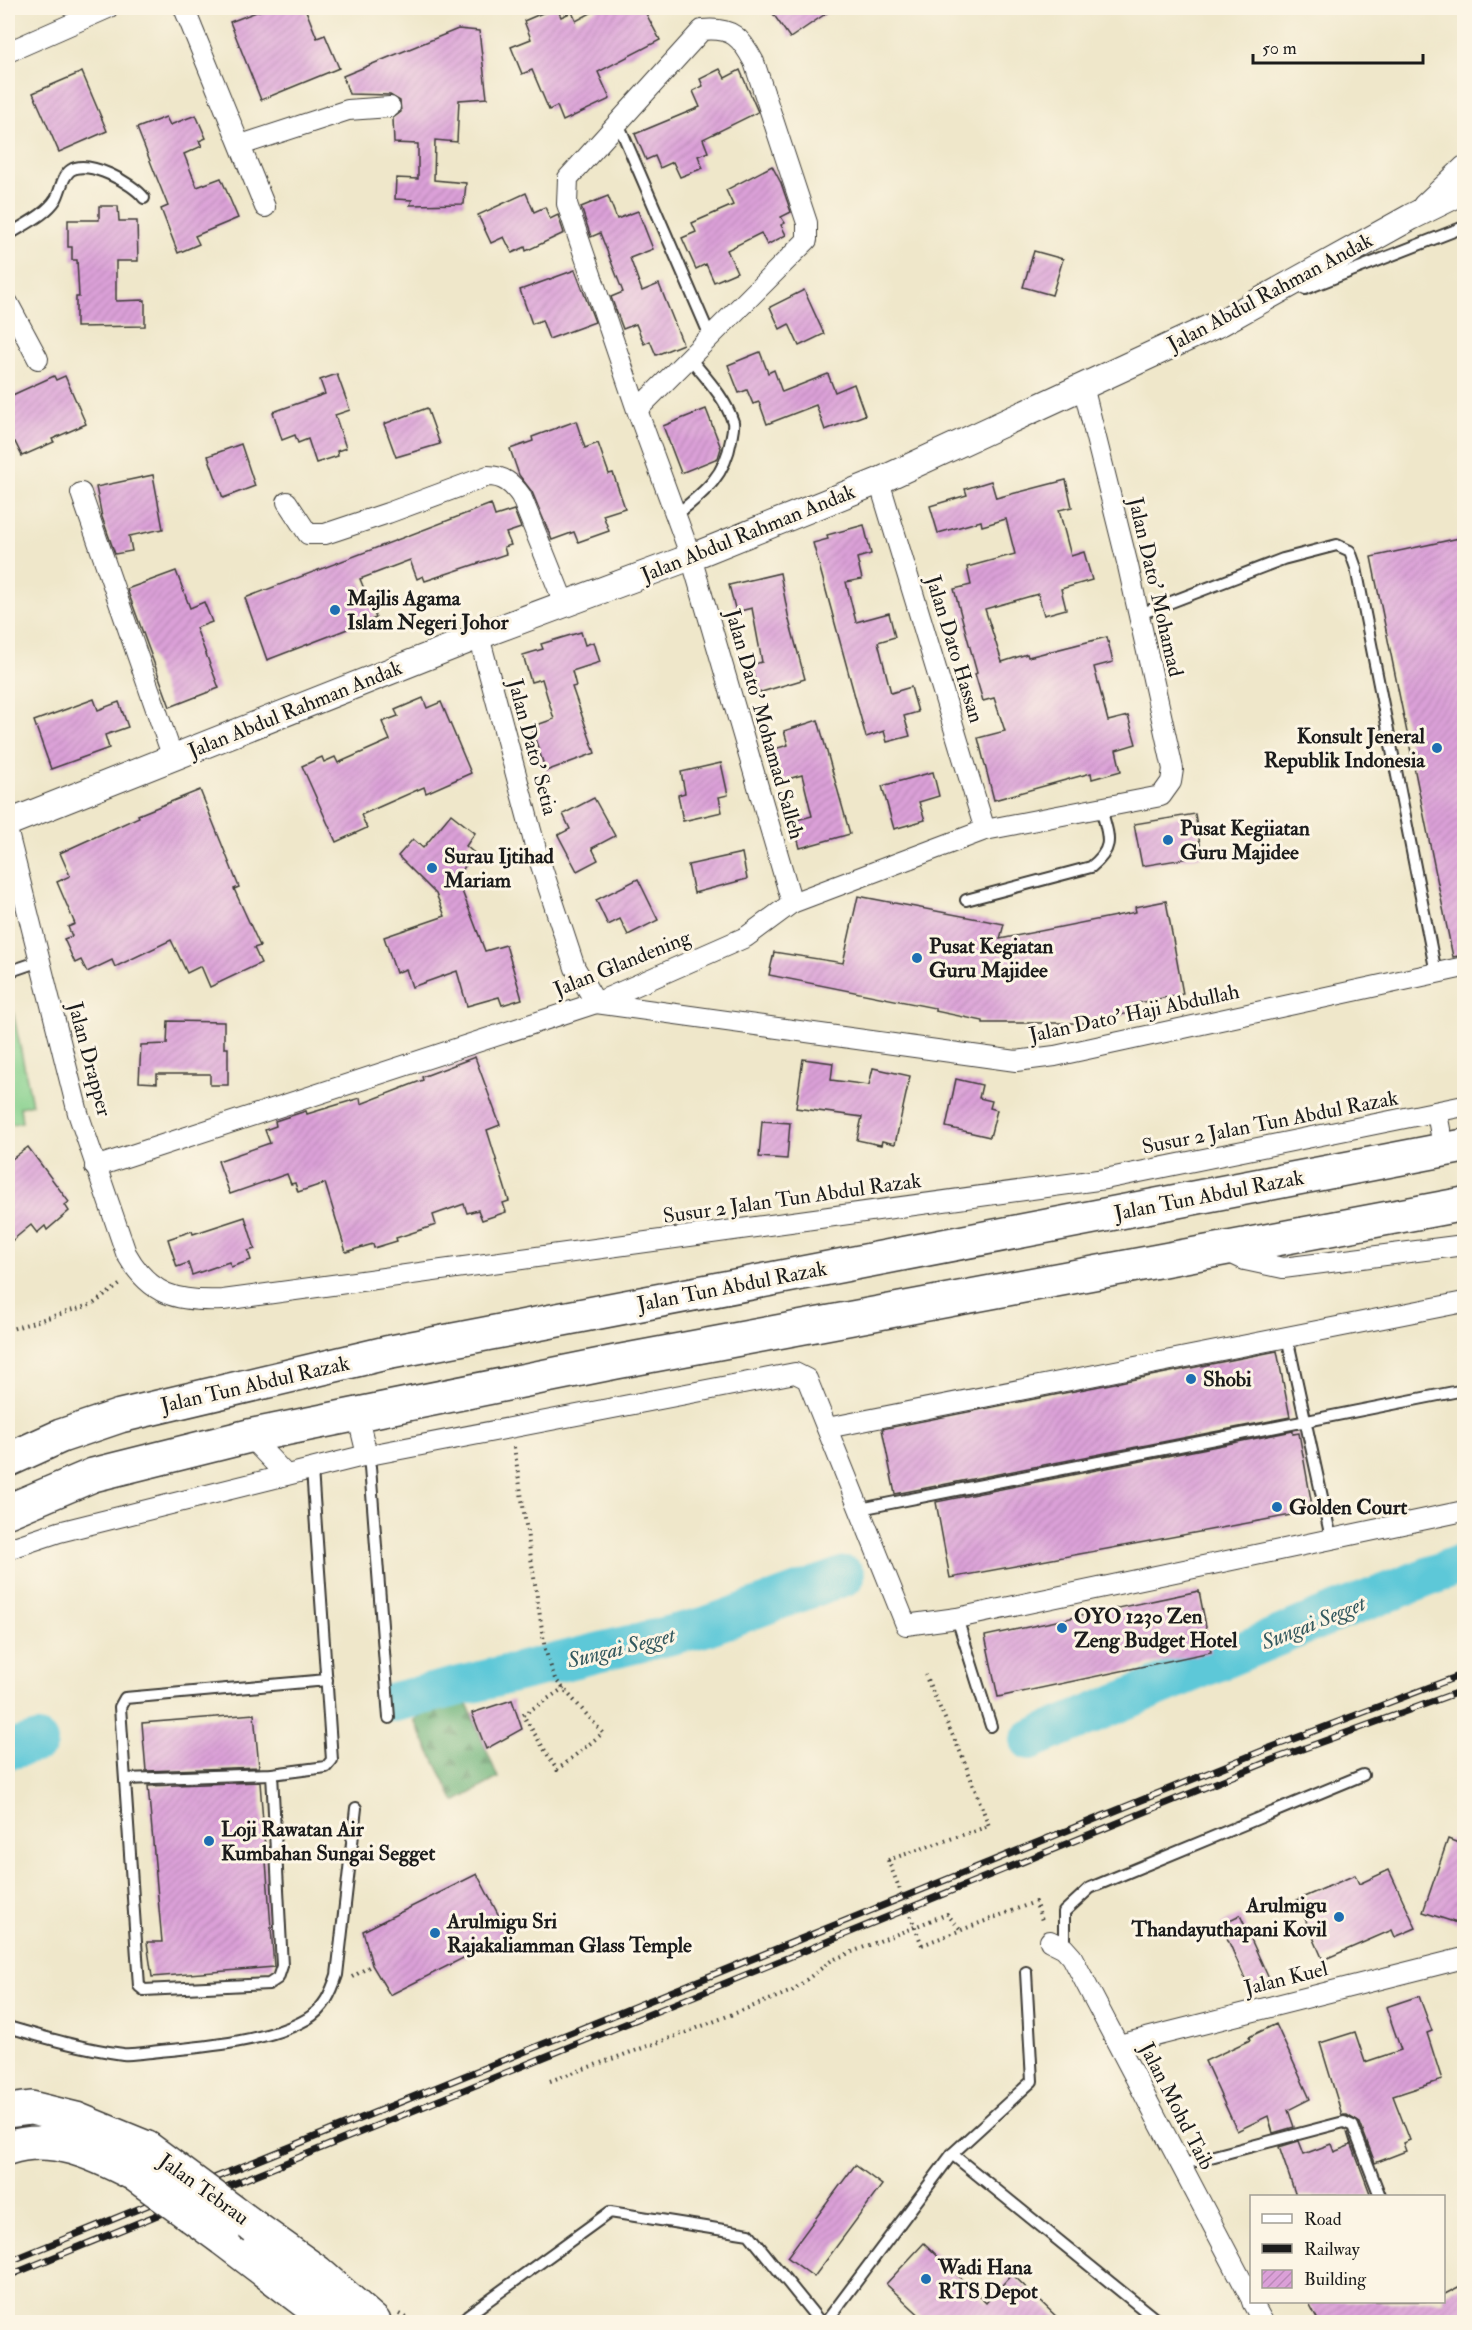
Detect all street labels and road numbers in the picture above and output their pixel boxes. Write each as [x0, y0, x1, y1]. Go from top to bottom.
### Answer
street label: Jalan Abdul Rahman Andak [1162, 227, 1377, 358]
street label: Jalan Abdul Rahman Andak [636, 478, 859, 589]
street label: Jalan Dato' Mohamad [1122, 494, 1189, 680]
street label: Jalan Dato Hassan [919, 571, 990, 726]
street label: Jalan Dato' Mohamad Salleh [718, 605, 810, 842]
street label: Jalan Abdul Rahman Andak [183, 654, 406, 765]
street label: Jalan Dato’ Setia [501, 675, 564, 818]
street label: Jalan Glandening [549, 924, 695, 1004]
street label: Jalan Dato' Haji Abdullah [1026, 978, 1242, 1049]
street label: Jalan Drapper [61, 998, 118, 1119]
street label: Susur 2 Jalan Tun Abdul Razak [1140, 1084, 1401, 1161]
street label: Jalan Tun Abdul Razak [1111, 1164, 1306, 1227]
street label: Susur 2 Jalan Tun Abdul Razak [661, 1167, 923, 1230]
street label: Jalan Tun Abdul Razak [634, 1255, 829, 1318]
street label: Jalan Tun Abdul Razak [157, 1350, 352, 1420]
street label: Jalan Kuel [1241, 1955, 1331, 2002]
street label: Jalan Mohd Taib [1132, 2037, 1220, 2174]
street label: Jalan Tebrau [152, 2147, 254, 2231]

